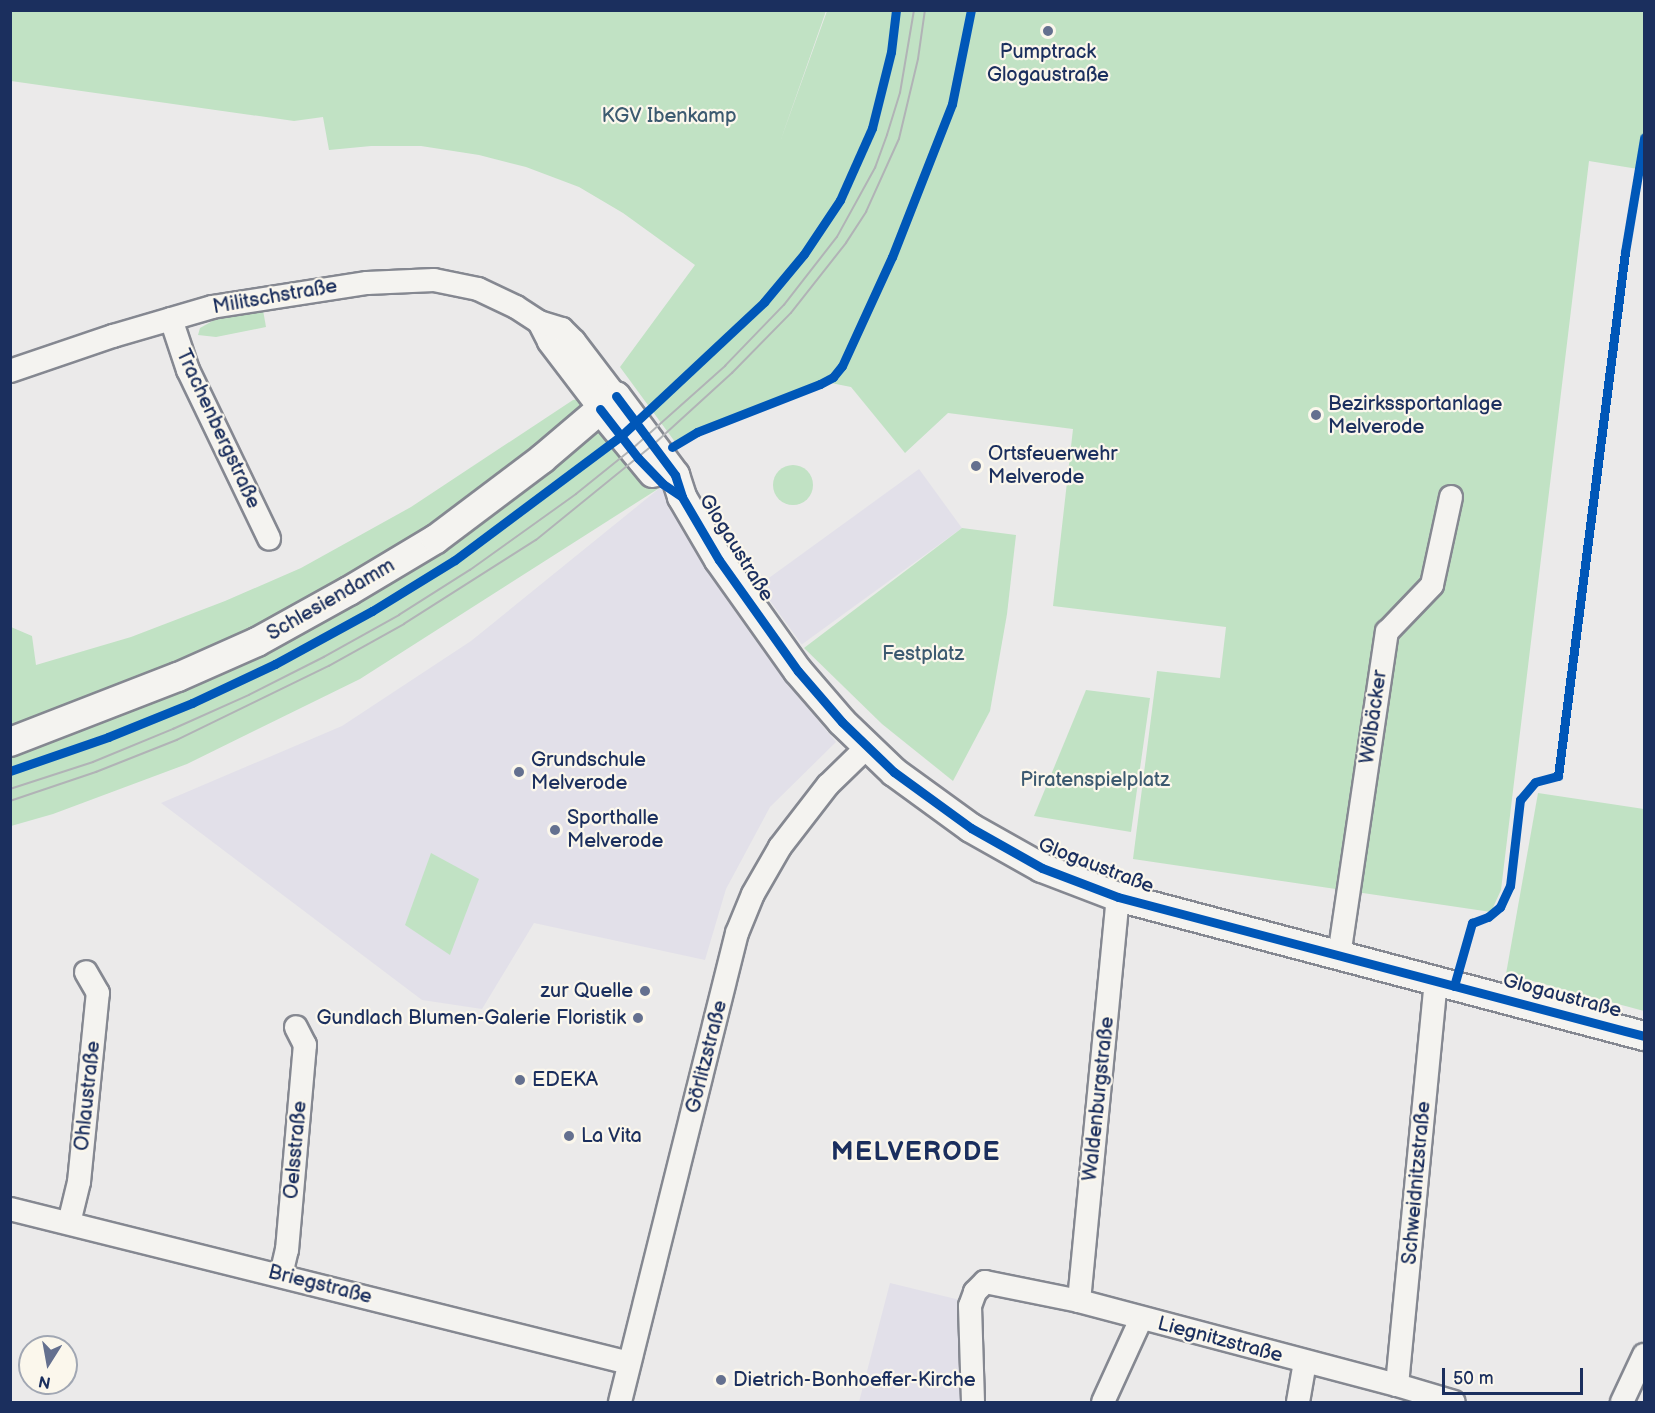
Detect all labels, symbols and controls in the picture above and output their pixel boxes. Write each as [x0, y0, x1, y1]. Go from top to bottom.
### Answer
marker: Pumptrack Glogaustraße [1041, 24, 1055, 38]
place label: Pumptrack Glogaustraße [987, 41, 1109, 88]
park label: KGV Ibenkamp [602, 104, 736, 128]
street label: Militschstraße [211, 274, 339, 320]
street label: Trachenbergstraße [171, 346, 265, 512]
place label: Bezirkssportanlage Melverode [1328, 392, 1502, 439]
marker: Bezirkssportanlage Melverode [1309, 408, 1323, 422]
place label: Ortsfeuerwehr Melverode [988, 442, 1117, 489]
marker: Ortsfeuerwehr Melverode [969, 459, 983, 473]
street label: Glogaustraße [694, 490, 778, 606]
street label: Schlesiendamm [263, 554, 399, 646]
park label: Festplatz [882, 642, 964, 666]
street label: Wölbäcker [1356, 669, 1392, 765]
place label: Grundschule Melverode [531, 748, 646, 795]
marker: Grundschule Melverode [512, 765, 526, 779]
park label: Piratenspielplatz [1020, 768, 1170, 792]
place label: Sporthalle Melverode [567, 807, 663, 854]
marker: Sporthalle Melverode [548, 823, 562, 837]
street label: Glogaustraße [1035, 833, 1157, 899]
street label: Glogaustraße [1500, 969, 1624, 1023]
place label: zur Quelle [540, 979, 633, 1003]
marker: zur Quelle [638, 984, 652, 998]
street label: Görlitzstraße [681, 998, 733, 1116]
place label: Gundlach Blumen-Galerie Floristik [316, 1006, 626, 1030]
marker: Gundlach Blumen-Galerie Floristik [631, 1011, 645, 1025]
street label: Waldenburgstraße [1078, 1016, 1120, 1182]
street label: Ohlaustraße [70, 1040, 106, 1152]
place label: EDEKA [532, 1068, 598, 1092]
marker: EDEKA [513, 1073, 527, 1087]
street label: Oelsstraße [280, 1100, 312, 1200]
street label: Schweidnitzstraße [1398, 1100, 1436, 1266]
place label: La Vita [581, 1124, 643, 1148]
marker: La Vita [562, 1129, 576, 1143]
district label: MELVERODE [831, 1137, 1001, 1169]
street label: Briegstraße [266, 1261, 374, 1309]
street label: Liegnitzstraße [1155, 1312, 1285, 1368]
north arrow [18, 1335, 78, 1395]
scale bar [1445, 1356, 1586, 1394]
place label: Dietrich-Bonhoeffer-Kirche [733, 1368, 976, 1392]
text: 50 m [1453, 1368, 1494, 1389]
text: N [37, 1371, 53, 1392]
marker: Dietrich-Bonhoeffer-Kirche [714, 1373, 728, 1387]

